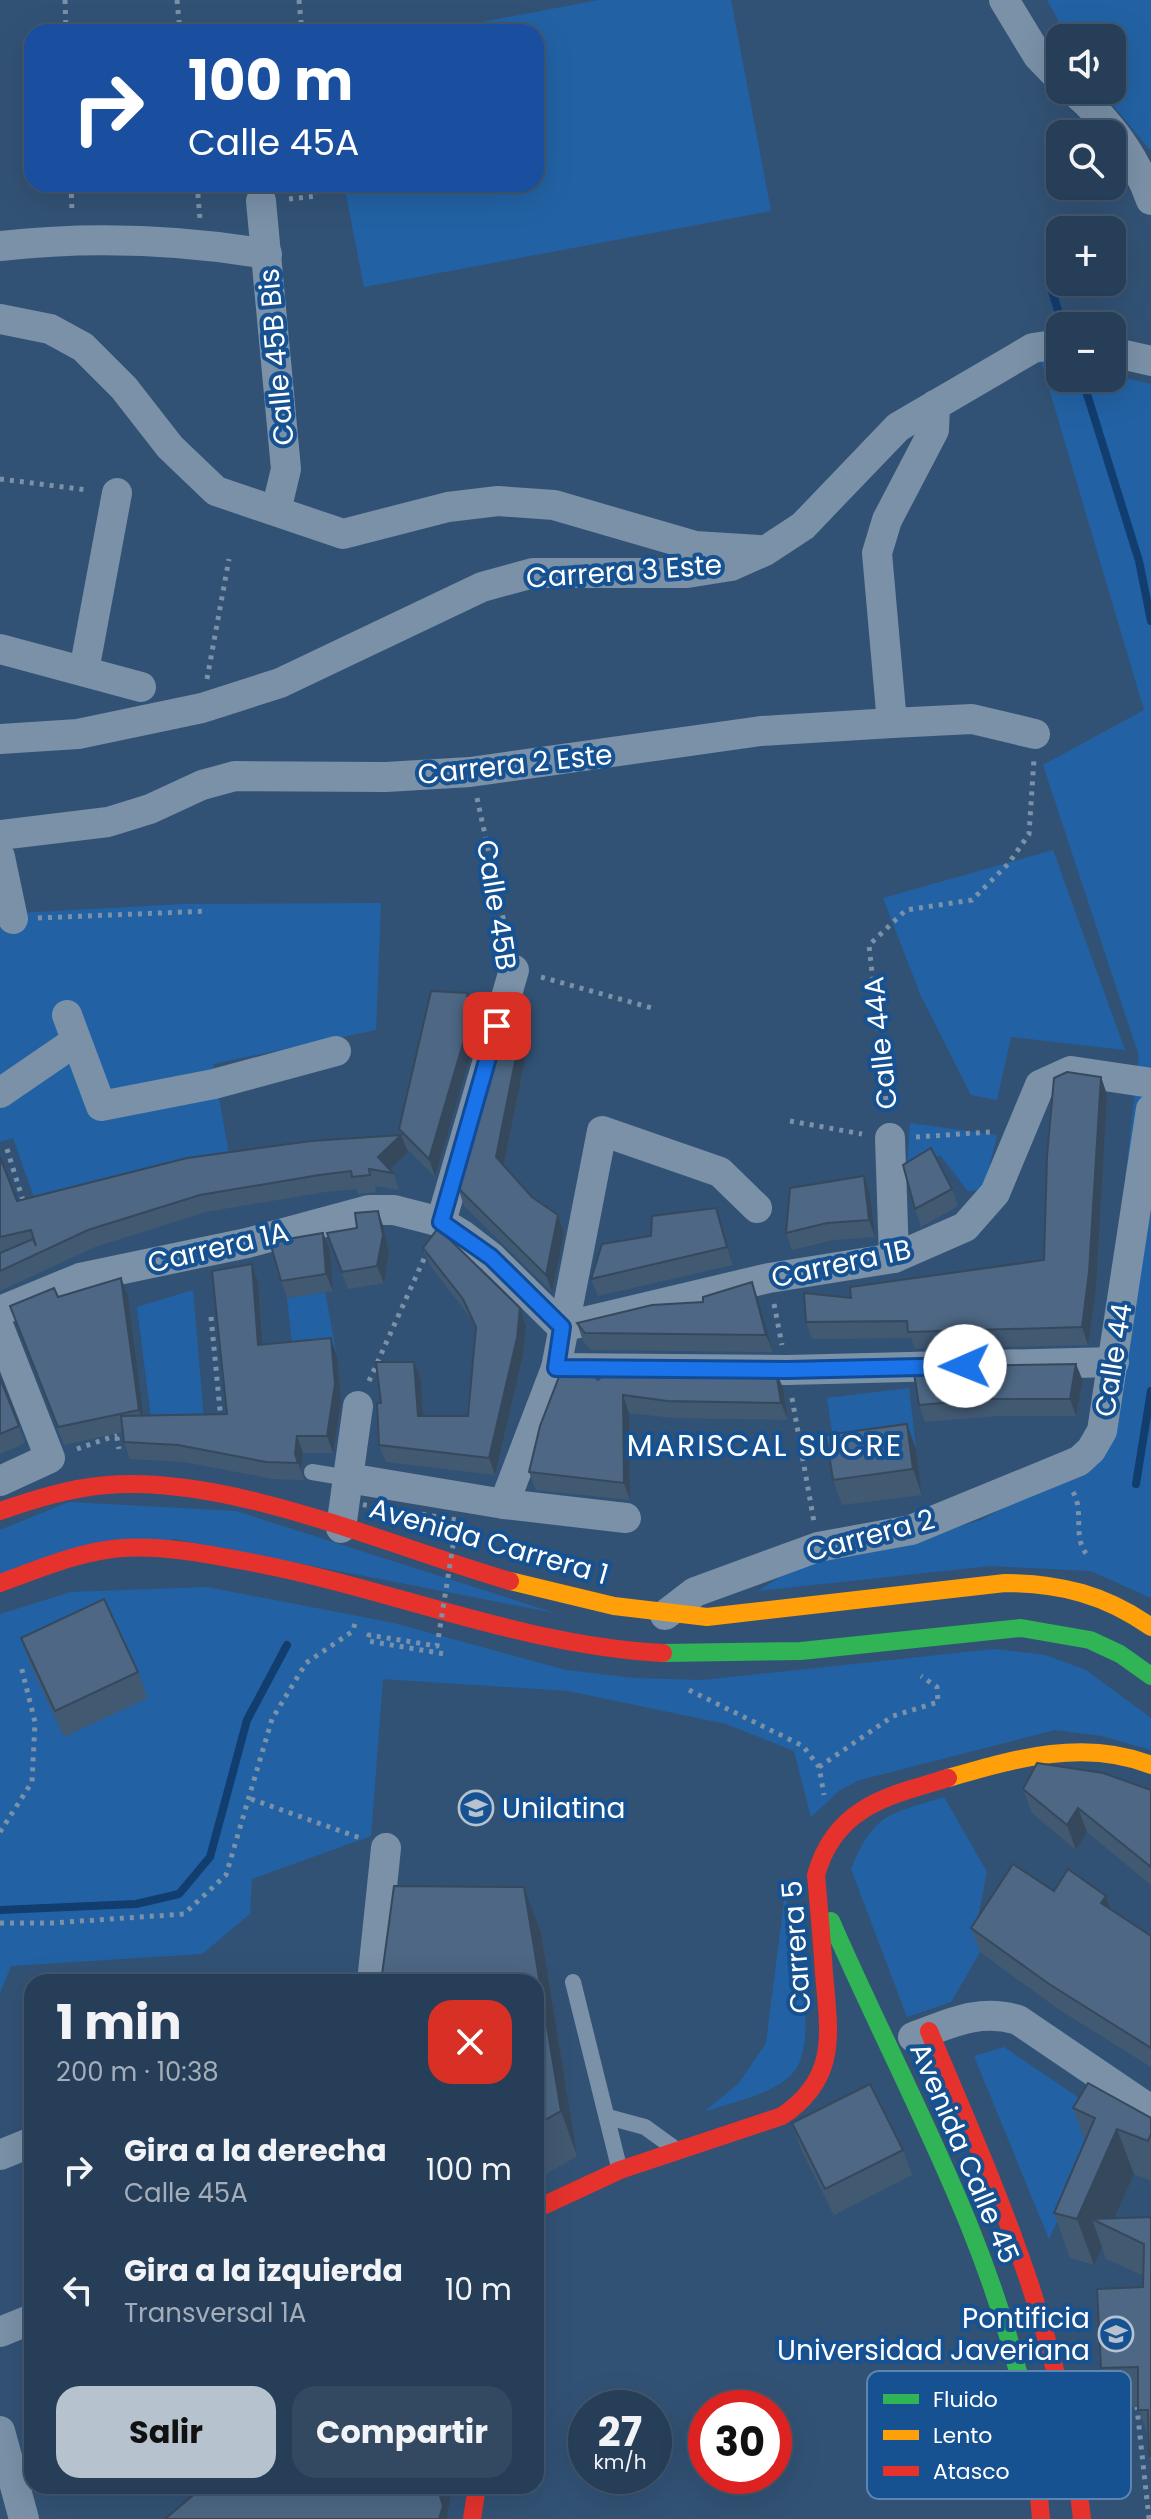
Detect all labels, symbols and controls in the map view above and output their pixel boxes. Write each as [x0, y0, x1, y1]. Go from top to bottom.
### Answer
map controls [1046, 24, 1126, 392]
button: sound [1046, 24, 1126, 104]
text: 100 m [188, 41, 353, 120]
icon: right [56, 56, 160, 160]
text: Calle 45A [188, 117, 359, 168]
button: search [1046, 120, 1126, 200]
button: + [1046, 216, 1126, 296]
street label: Calle 45B Bis [249, 267, 304, 447]
button: − [1046, 312, 1126, 392]
street label: Carrera 3 Este [525, 545, 723, 598]
street label: Carrera 2 Este [416, 735, 614, 794]
street label: Calle 45B [467, 837, 526, 973]
street label: Calle 44A [854, 975, 907, 1111]
pin [463, 992, 531, 1060]
icon: arrive [475, 1004, 519, 1048]
street label: Carrera 1A [144, 1212, 292, 1283]
street label: Carrera 1B [768, 1230, 914, 1297]
street label: Calle 44 [1085, 1301, 1142, 1420]
position arrow [923, 1324, 1007, 1408]
district label: MARISCAL SUCRE [627, 1424, 903, 1467]
street label: Avenida Carrera 1 [365, 1489, 613, 1594]
street label: Carrera 2 [801, 1500, 939, 1571]
school or university icon: Unilatina [457, 1789, 495, 1827]
place label: Unilatina [502, 1789, 625, 1828]
street label: Carrera 5 [772, 1879, 821, 2015]
text: 1 min [56, 1989, 182, 2056]
button: close [428, 2000, 512, 2084]
street label: Avenida Calle 45 [900, 2037, 1029, 2270]
text: 200 m · 10:38 [56, 2054, 219, 2090]
text: Gira a la derecha [124, 2129, 387, 2172]
icon: right [56, 2148, 100, 2192]
text: 100 m [426, 2148, 512, 2191]
text: Calle 45A [124, 2175, 248, 2211]
text: Gira a la izquierda [124, 2249, 403, 2292]
icon: left [56, 2268, 100, 2312]
text: 10 m [445, 2268, 512, 2311]
text: Transversal 1A [124, 2295, 306, 2331]
place label: Pontificia Universidad Javeriana [777, 2299, 1090, 2370]
school or university icon: Pontificia Universidad Javeriana [1097, 2315, 1135, 2353]
legend [867, 2371, 1131, 2499]
text: Fluido [933, 2384, 998, 2415]
button: Salir [56, 2386, 276, 2478]
button: Compartir [292, 2386, 512, 2478]
speed limit sign: 30 [688, 2390, 792, 2494]
text: 27 [598, 2404, 642, 2460]
text: Lento [933, 2420, 992, 2451]
text: km/h [593, 2448, 647, 2476]
text: Atasco [933, 2456, 1010, 2487]

